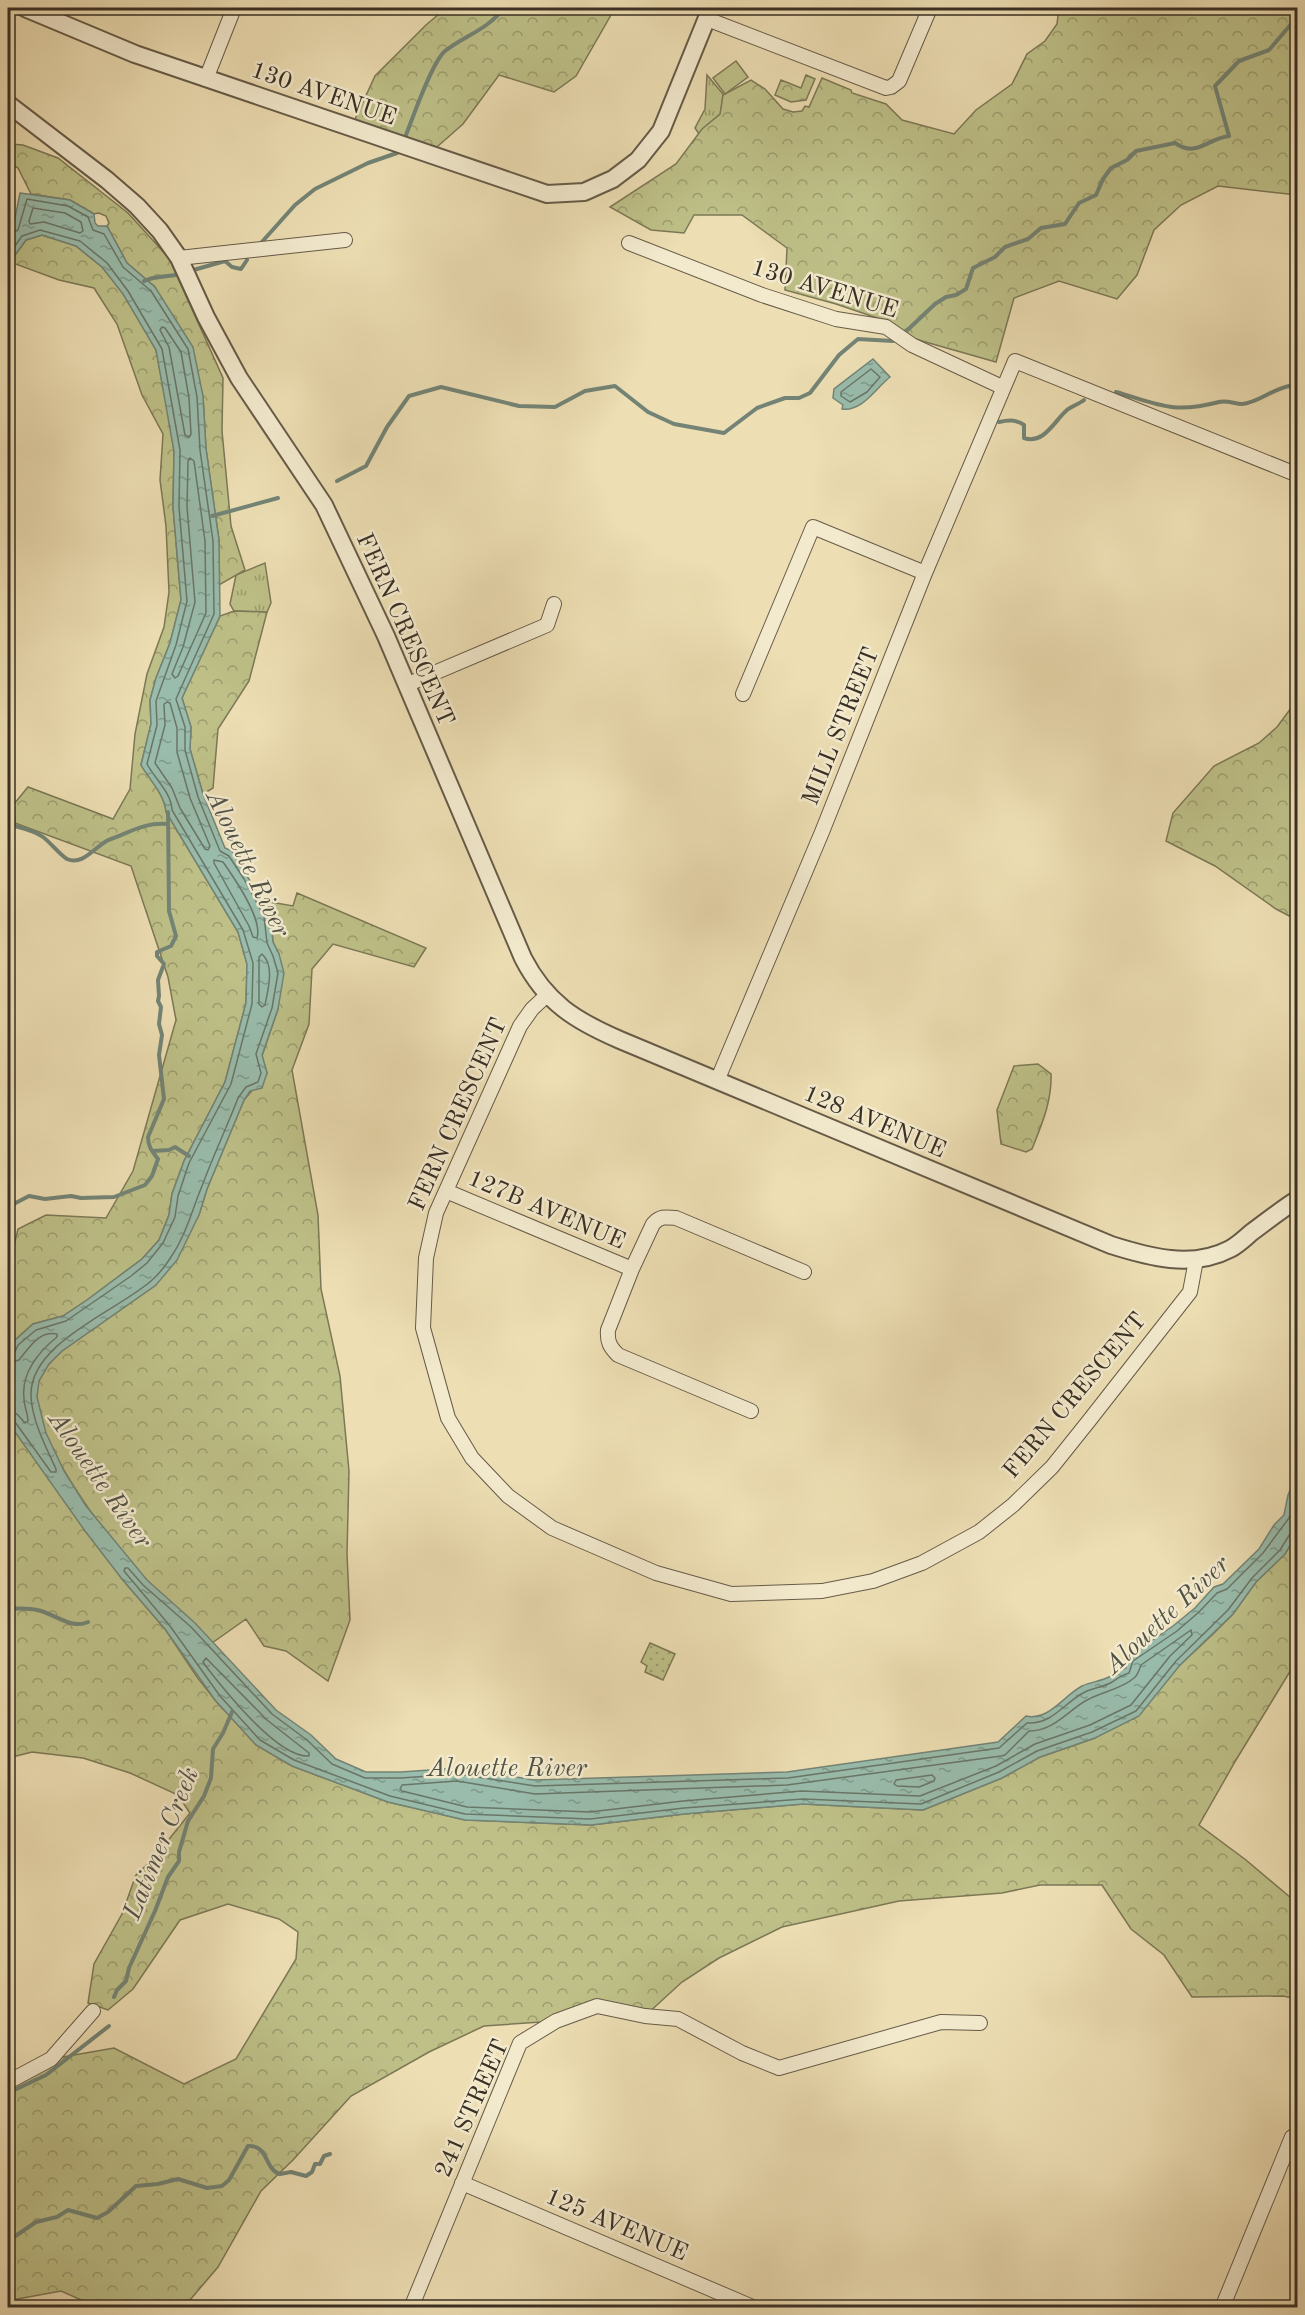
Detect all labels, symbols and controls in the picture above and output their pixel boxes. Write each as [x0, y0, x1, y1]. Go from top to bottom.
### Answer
street label: 130 AVENUE [248, 59, 399, 131]
street label: 130 AVENUE [748, 256, 900, 324]
street label: FERN CRESCENT [351, 530, 457, 730]
street label: MILL STREET [799, 644, 884, 809]
water label: Alouette River [200, 784, 294, 942]
street label: FERN CRESCENT [406, 1015, 512, 1215]
street label: 128 AVENUE [800, 1082, 949, 1164]
street label: 127B AVENUE [464, 1167, 628, 1255]
street label: FERN CRESCENT [999, 1309, 1152, 1484]
water label: Alouette River [42, 1405, 156, 1554]
water label: Alouette River [1098, 1551, 1235, 1681]
water label: Alouette River [425, 1756, 588, 1782]
water label: Latimer Creek [119, 1764, 204, 1924]
street label: 241 STREET [432, 2036, 514, 2181]
street label: 125 AVENUE [542, 2185, 691, 2267]

